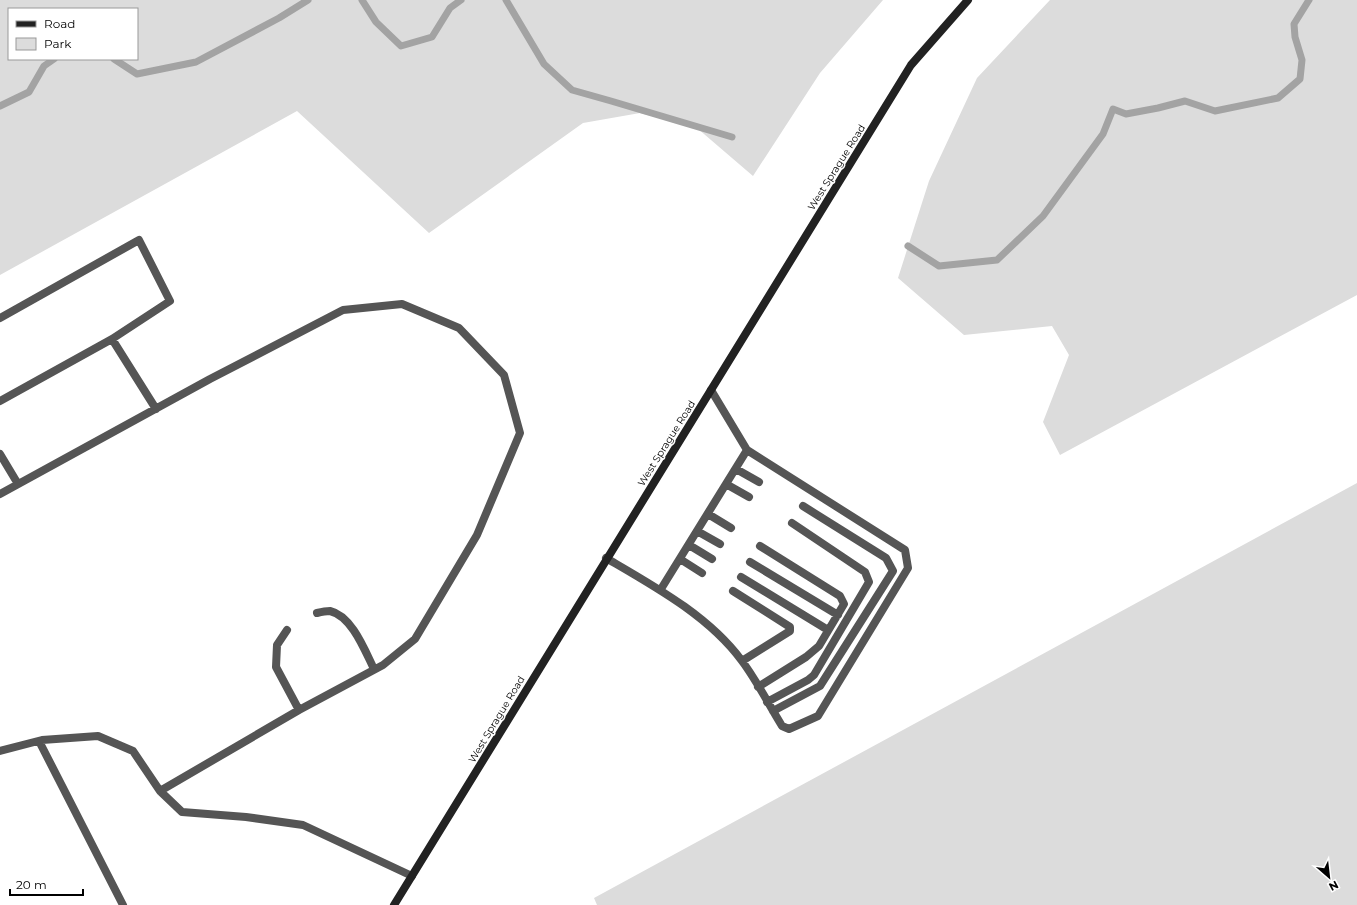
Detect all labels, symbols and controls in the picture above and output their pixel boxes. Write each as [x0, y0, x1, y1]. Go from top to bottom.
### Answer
legend [8, 8, 138, 60]
text: Road [44, 16, 75, 31]
text: Park [44, 36, 72, 51]
street label: West Sprague Road [805, 122, 868, 213]
street label: West Sprague Road [635, 398, 698, 489]
street label: West Sprague Road [465, 673, 527, 765]
north arrow [1309, 857, 1349, 897]
scale bar [10, 871, 83, 897]
text: 20 m [16, 877, 47, 892]
text: N [1326, 878, 1341, 894]

